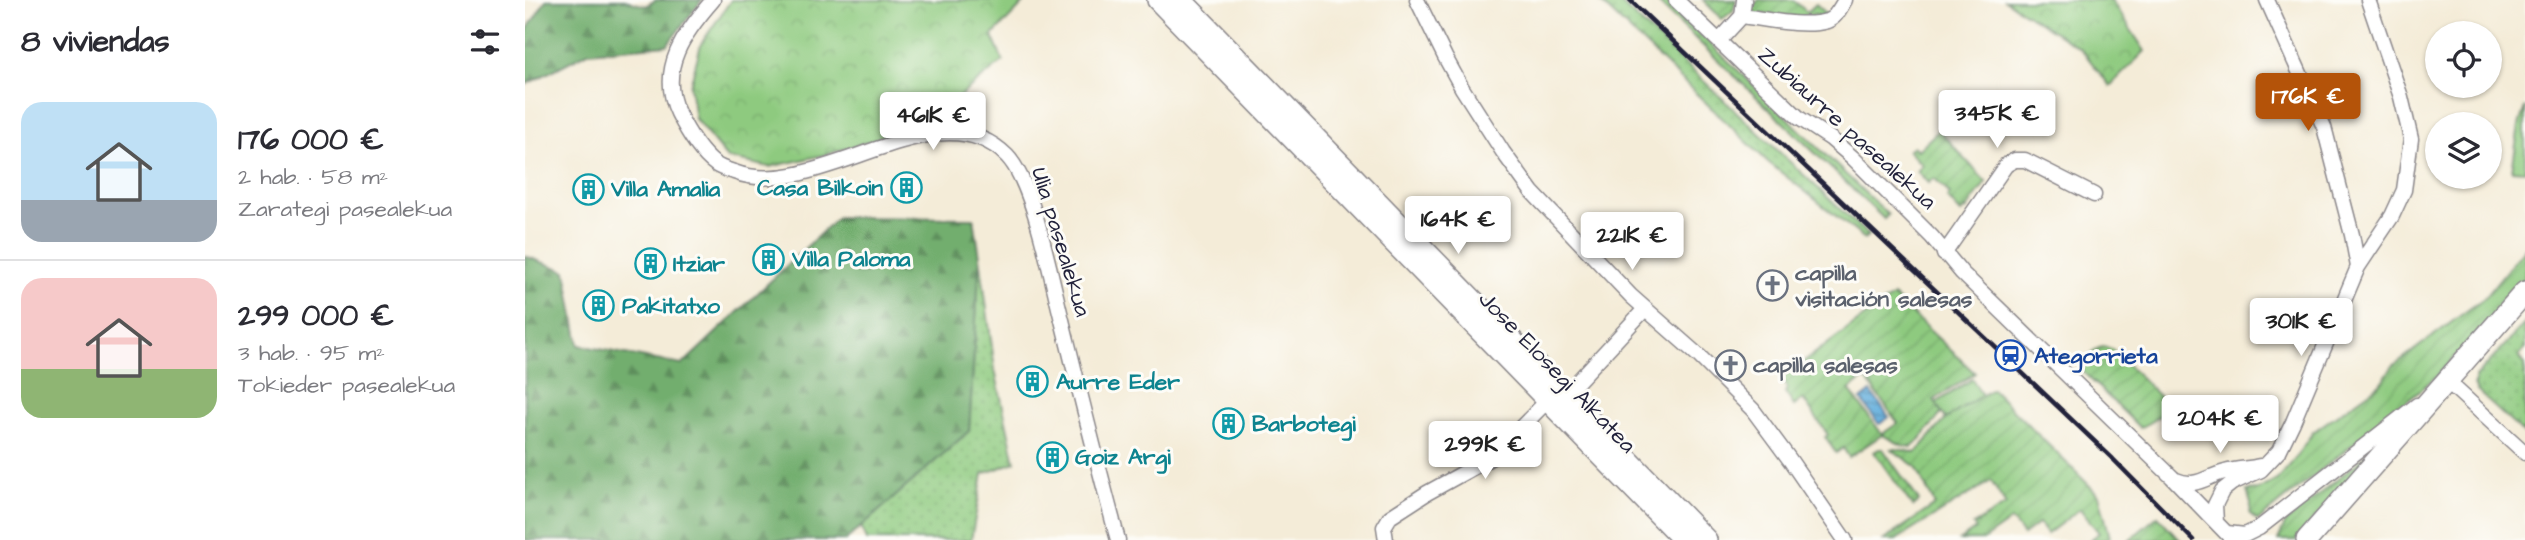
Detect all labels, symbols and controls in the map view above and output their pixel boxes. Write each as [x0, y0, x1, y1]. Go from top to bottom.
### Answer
text: 8 viviendas [21, 21, 170, 63]
map controls [2425, 21, 2502, 189]
button: locate [2425, 21, 2502, 98]
icon: filters [466, 23, 504, 61]
street label: Zubiaurre pasealekua [1751, 39, 1943, 217]
pin: 176K € [2251, 74, 2365, 133]
text: 176K € [2272, 80, 2344, 112]
pin: 345K € [1940, 90, 2054, 150]
pin: 461K € [876, 92, 990, 152]
text: 345K € [1954, 97, 2040, 129]
text: 461K € [896, 99, 970, 131]
button: layers [2425, 112, 2502, 189]
text: 176 000 € [238, 119, 384, 161]
icon: home [77, 130, 161, 214]
text: 2 hab. · 58 m² [238, 161, 388, 193]
street label: Ulia pasealekua [1023, 163, 1099, 321]
building icon: Casa Bilkoin [889, 171, 923, 205]
building icon: Villa Amalia [571, 172, 605, 206]
place label: Casa Bilkoin [757, 172, 883, 204]
place label: Villa Amalia [610, 173, 720, 205]
text: Zarategi pasealekua [238, 193, 452, 225]
pin: 164K € [1401, 196, 1515, 256]
text: 164K € [1421, 203, 1495, 235]
pin: 221K € [1575, 212, 1689, 272]
text: 221K € [1597, 219, 1667, 251]
building icon: Villa Paloma [752, 242, 786, 276]
place label: Villa Paloma [791, 243, 911, 275]
building icon: Itziar [633, 247, 667, 281]
place label: Itziar [673, 248, 725, 280]
place label: capilla visitación salesas [1795, 257, 1973, 315]
church icon: capilla visitación salesas [1755, 269, 1789, 303]
street label: Jose Elosegi Alkatea [1470, 284, 1643, 461]
building icon: Pakitatxo [582, 289, 616, 323]
place label: Pakitatxo [622, 290, 720, 322]
text: 299 000 € [238, 295, 394, 337]
pin: 301K € [2244, 298, 2358, 358]
text: 301K € [2266, 305, 2336, 337]
icon: home [77, 306, 161, 390]
text: 3 hab. · 95 m² [238, 337, 385, 369]
station icon: Ategorrieta [1994, 339, 2028, 373]
place label: Ategorrieta [2034, 340, 2158, 373]
church icon: capilla salesas [1713, 348, 1747, 382]
place label: capilla salesas [1753, 349, 1898, 381]
building icon: Aurre Eder [1016, 365, 1050, 399]
place label: Aurre Eder [1056, 366, 1180, 398]
text: Tokieder pasealekua [238, 369, 455, 401]
pin: 204K € [2163, 396, 2277, 455]
text: 204K € [2178, 402, 2262, 434]
building icon: Barbotegi [1212, 407, 1246, 441]
place label: Barbotegi [1252, 408, 1356, 441]
pin: 299K € [1428, 421, 1542, 481]
text: 299K € [1445, 428, 1525, 460]
building icon: Goiz Argi [1035, 440, 1069, 474]
place label: Goiz Argi [1075, 441, 1171, 474]

